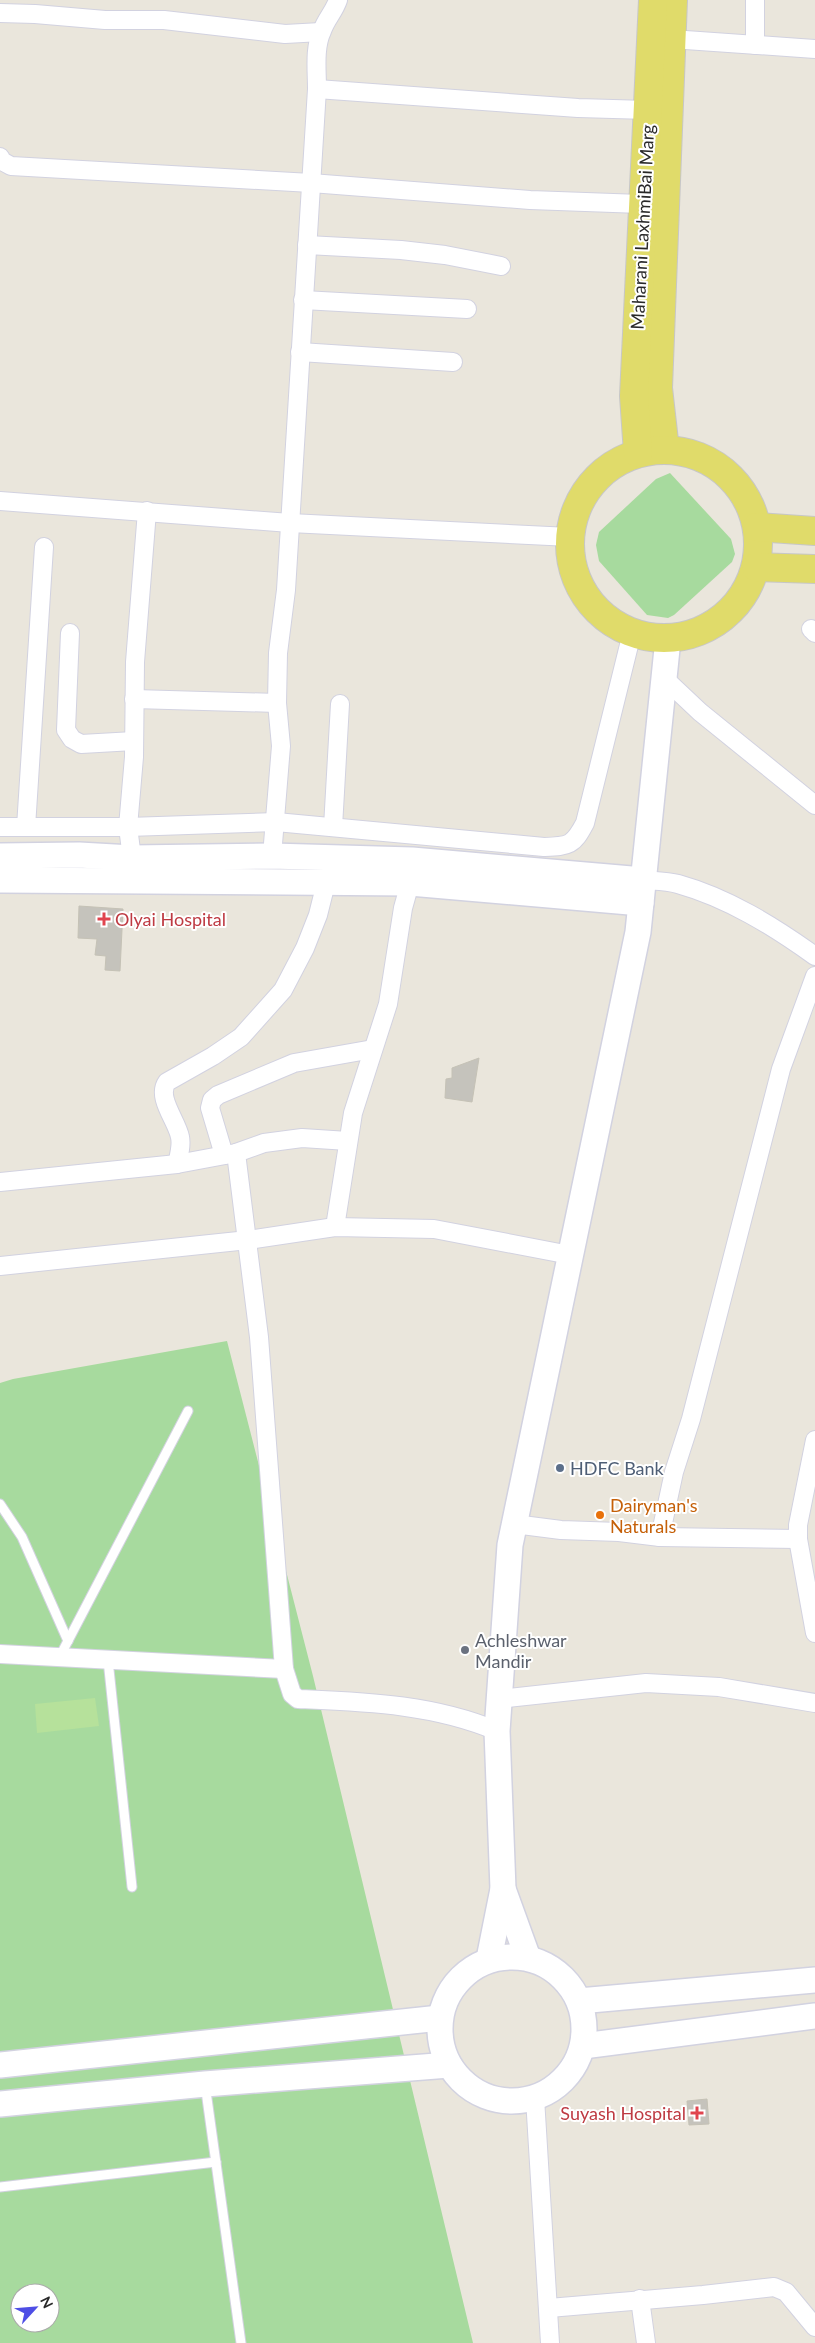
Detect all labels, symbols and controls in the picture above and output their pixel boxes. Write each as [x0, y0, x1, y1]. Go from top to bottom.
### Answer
street label: Maharani LaxhmiBai Marg [626, 124, 658, 330]
place label: Olyai Hospital [115, 908, 226, 930]
marker: Olyai Hospital [97, 912, 111, 926]
place label: HDFC Bank [570, 1457, 665, 1479]
marker: HDFC Bank [554, 1462, 566, 1474]
place label: Dairyman's Naturals [610, 1494, 698, 1537]
marker: Dairyman's Naturals [594, 1509, 606, 1521]
place label: Achleshwar Mandir [475, 1629, 567, 1672]
marker: Achleshwar Mandir [459, 1644, 471, 1656]
place label: Suyash Hospital [560, 2102, 686, 2124]
marker: Suyash Hospital [690, 2106, 704, 2120]
north arrow [10, 2283, 60, 2333]
text: N [37, 2294, 57, 2311]

